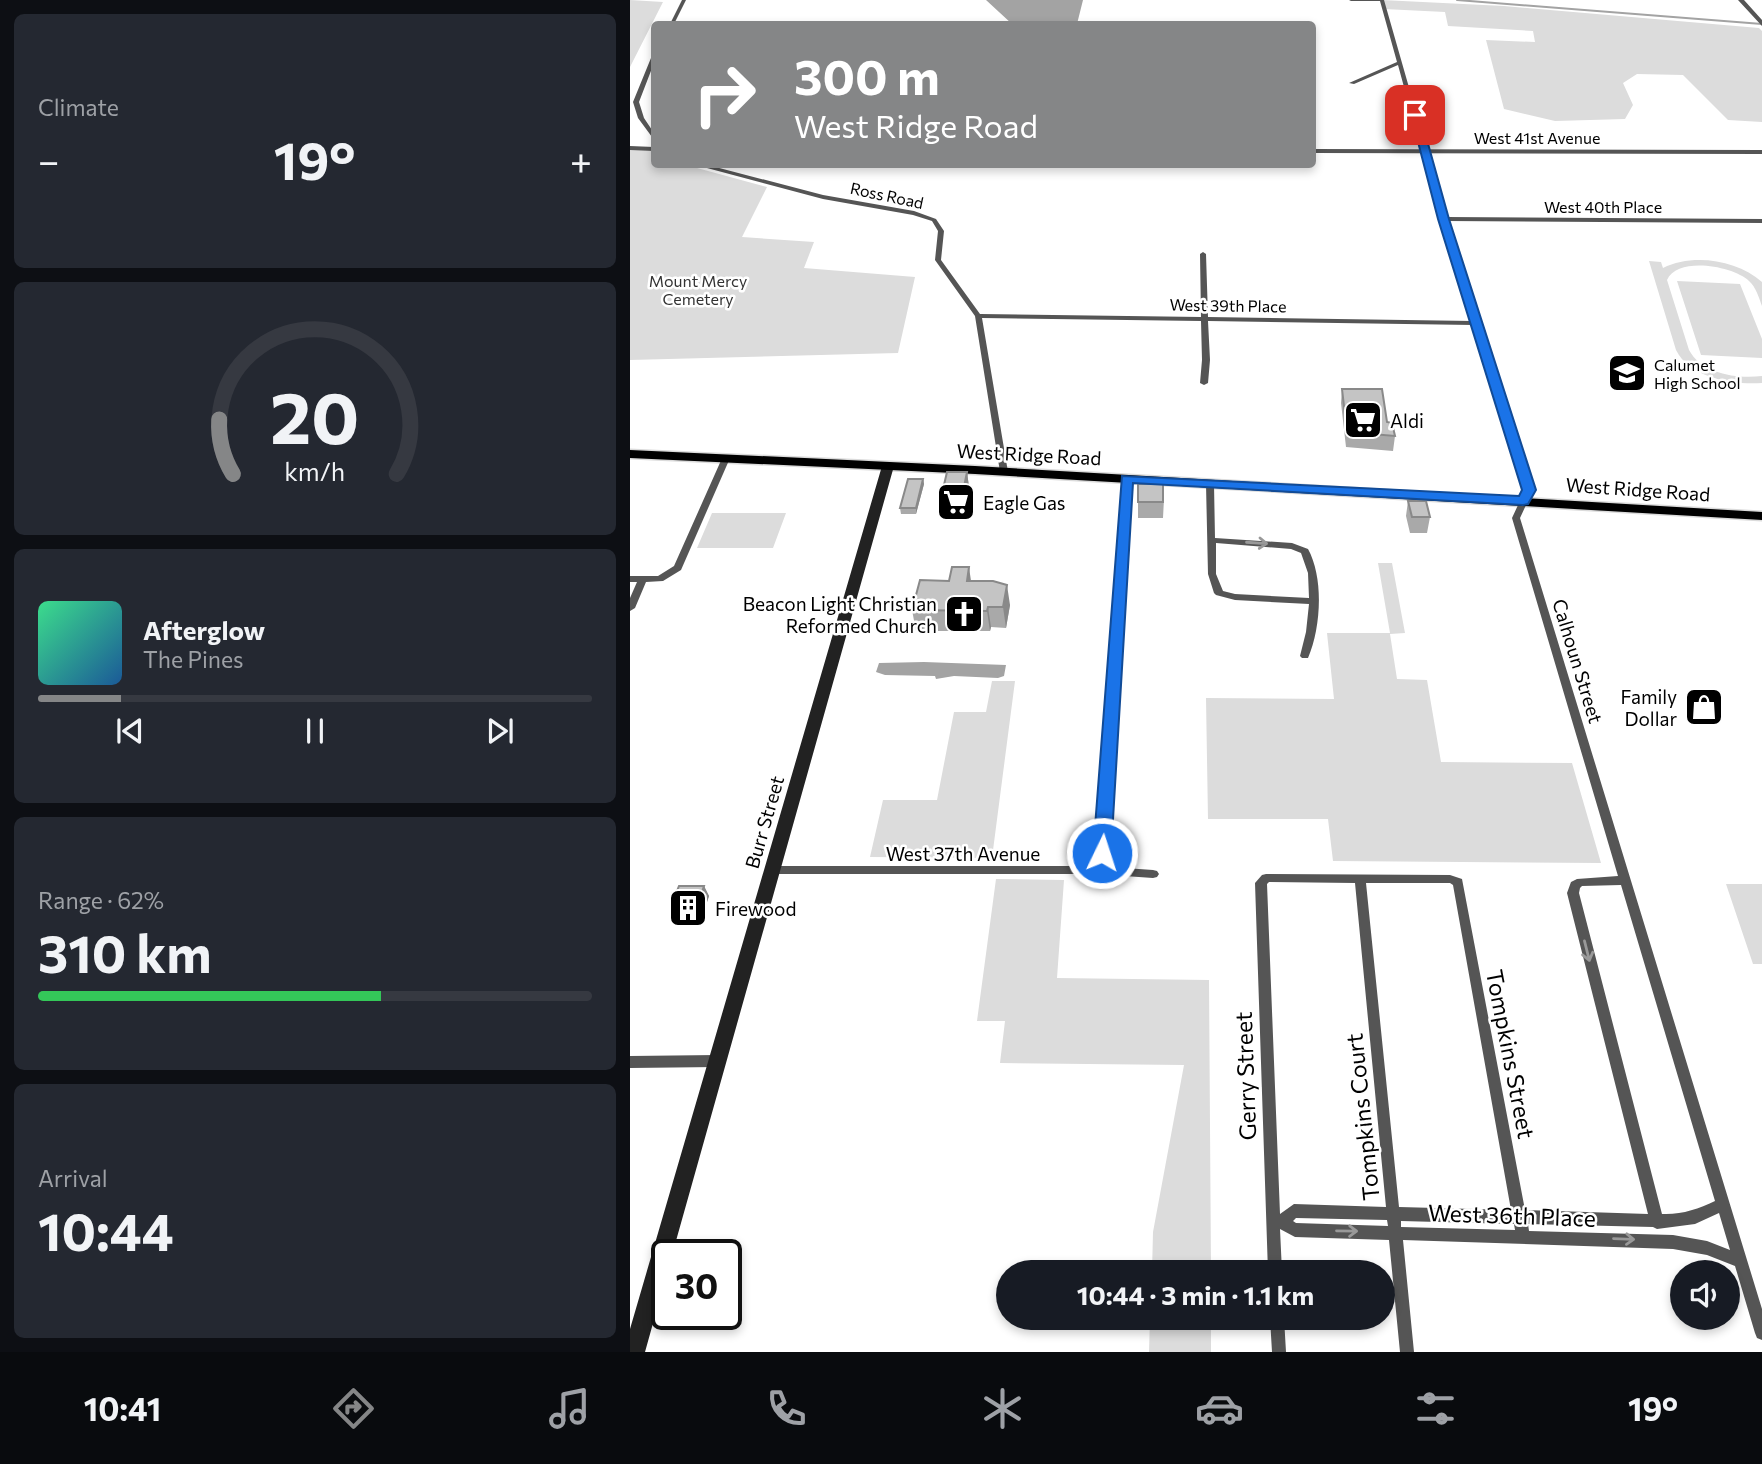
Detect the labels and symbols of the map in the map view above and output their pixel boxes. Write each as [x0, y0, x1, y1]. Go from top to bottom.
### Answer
pin [1385, 85, 1445, 145]
street label: West 41st Avenue [1474, 128, 1600, 147]
street label: Ross Road [849, 178, 925, 212]
street label: West 40th Place [1544, 197, 1662, 216]
park label: Mount Mercy Cemetery [649, 271, 747, 308]
street label: West 39th Place [1169, 294, 1287, 316]
school or university icon: Calumet High School [1606, 352, 1648, 394]
place label: Calumet High School [1654, 355, 1741, 392]
supermarket icon: Aldi [1342, 399, 1384, 441]
place label: Aldi [1390, 409, 1424, 432]
street label: West Ridge Road [956, 439, 1102, 469]
street label: West Ridge Road [1565, 472, 1711, 506]
supermarket icon: Eagle Gas [935, 481, 977, 523]
place label: Eagle Gas [983, 491, 1066, 514]
one-way arrow [1246, 537, 1268, 550]
place label: Beacon Light Christian Reformed Church [743, 592, 937, 637]
church icon: Beacon Light Christian Reformed Church [943, 593, 985, 635]
street label: Calhoun Street [1548, 596, 1608, 726]
place label: Family Dollar [1620, 685, 1677, 730]
shop icon: Family Dollar [1683, 686, 1725, 728]
street label: Burr Street [740, 773, 788, 871]
position arrow [1065, 816, 1139, 890]
street label: West 37th Avenue [886, 842, 1040, 865]
building icon: Firewood [667, 887, 709, 929]
place label: Firewood [715, 897, 796, 920]
one-way arrow [1581, 940, 1594, 962]
street label: Tompkins Street [1481, 967, 1541, 1141]
street label: Gerry Street [1229, 1011, 1261, 1141]
street label: Tompkins Court [1339, 1032, 1385, 1202]
street label: West 36th Place [1428, 1198, 1596, 1232]
one-way arrow [1336, 1224, 1359, 1238]
one-way arrow [1612, 1233, 1635, 1246]
speed limit sign: 30 [651, 1239, 742, 1330]

